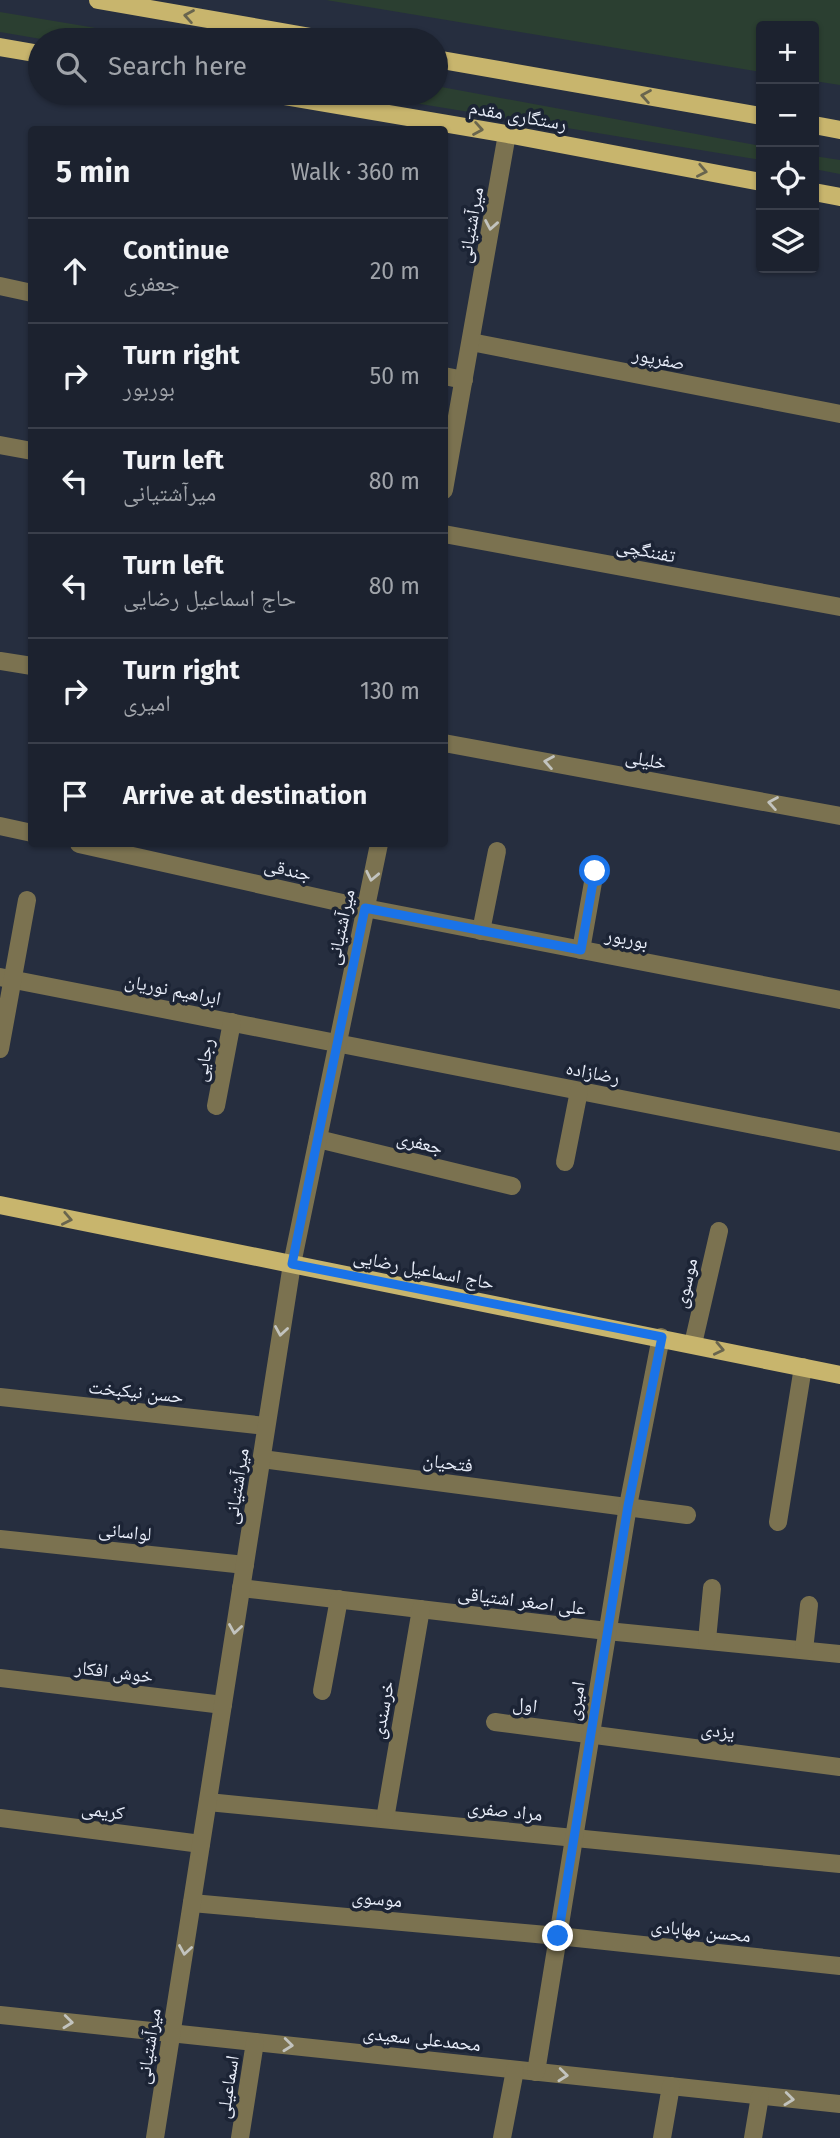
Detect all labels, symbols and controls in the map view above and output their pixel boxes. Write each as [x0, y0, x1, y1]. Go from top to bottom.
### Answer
one-way arrow [183, 9, 195, 24]
map controls [756, 21, 819, 273]
button: + [756, 21, 819, 84]
search box [28, 28, 448, 105]
icon: search [52, 48, 90, 86]
text: Search here [108, 51, 247, 82]
button: − [756, 84, 819, 147]
one-way arrow [640, 89, 652, 104]
street label: رستگاری مقدم [467, 96, 568, 137]
one-way arrow [472, 121, 484, 136]
button: locate [756, 147, 819, 210]
text: 5 min [56, 154, 130, 190]
text: Walk · 360 m [291, 158, 420, 186]
one-way arrow [696, 163, 708, 178]
street label: میرآشتیانی [452, 185, 489, 265]
button: layers [756, 210, 819, 273]
one-way arrow [484, 219, 499, 231]
text: Continue [123, 235, 229, 266]
icon: ahead [56, 252, 94, 290]
text: 20 m [370, 257, 420, 285]
text: جعفری [123, 269, 180, 297]
text: Turn right [123, 340, 240, 371]
street label: صفرپور [630, 342, 687, 375]
icon: right [56, 357, 94, 395]
text: 50 m [370, 362, 420, 390]
text: بوربور [123, 374, 175, 402]
text: Turn left [123, 445, 224, 476]
icon: left [56, 462, 94, 500]
text: 80 m [369, 467, 420, 495]
text: میرآشتیانی [123, 479, 216, 507]
street label: تفننگچی [615, 534, 678, 568]
text: Turn left [123, 550, 224, 581]
icon: left [56, 567, 94, 605]
text: 80 m [369, 572, 420, 600]
text: حاج اسماعیل رضایی [123, 584, 296, 612]
text: Turn right [123, 655, 240, 686]
icon: right [56, 672, 94, 710]
text: 130 m [360, 677, 420, 705]
text: امیری [123, 689, 171, 717]
street label: خلیلی [624, 745, 668, 774]
one-way arrow [543, 755, 555, 770]
icon: arrive [56, 777, 94, 815]
text: Arrive at destination [123, 780, 367, 811]
one-way arrow [767, 797, 779, 812]
street label: جندقی [262, 853, 314, 886]
route start [579, 855, 610, 886]
one-way arrow [365, 870, 380, 882]
street label: میرآشتیانی [321, 887, 360, 967]
street label: بوربور [603, 923, 650, 954]
street label: ابراهیم نوریان [123, 969, 223, 1011]
street label: رجایی [188, 1037, 219, 1084]
street label: رضازاده [564, 1056, 622, 1089]
street label: جعفری [394, 1126, 445, 1159]
one-way arrow [61, 1210, 73, 1225]
street label: حاج اسماعیل رضایی [352, 1245, 496, 1294]
street label: موسوی [669, 1256, 702, 1310]
one-way arrow [274, 1325, 289, 1337]
one-way arrow [713, 1341, 725, 1356]
street label: حسن نیکبخت [87, 1375, 185, 1408]
street label: میرآشتیانی [219, 1446, 254, 1526]
street label: فتحیان [422, 1448, 474, 1477]
street label: لواسانی [97, 1517, 153, 1546]
street label: علی اصغر اشتیاقی [457, 1581, 588, 1620]
one-way arrow [228, 1623, 243, 1635]
street label: خوش افکار [73, 1655, 154, 1688]
street label: خرسندی [366, 1679, 399, 1741]
street label: امیری [561, 1680, 590, 1722]
street label: اول [511, 1692, 539, 1717]
street label: یزدی [700, 1717, 736, 1744]
street label: مراد صفری [466, 1795, 544, 1826]
street label: کریمی [80, 1796, 126, 1825]
street label: موسوی [351, 1885, 403, 1912]
street label: محسن مهابادی [650, 1914, 752, 1947]
route end [542, 1920, 573, 1951]
one-way arrow [178, 1944, 193, 1956]
street label: میرآشتیانی [131, 2006, 166, 2086]
one-way arrow [62, 2014, 74, 2029]
street label: محمدعلی سعیدی [362, 2021, 482, 2056]
one-way arrow [283, 2037, 294, 2052]
street label: اسماعیلی [211, 2054, 244, 2120]
one-way arrow [557, 2067, 569, 2082]
one-way arrow [784, 2091, 795, 2106]

